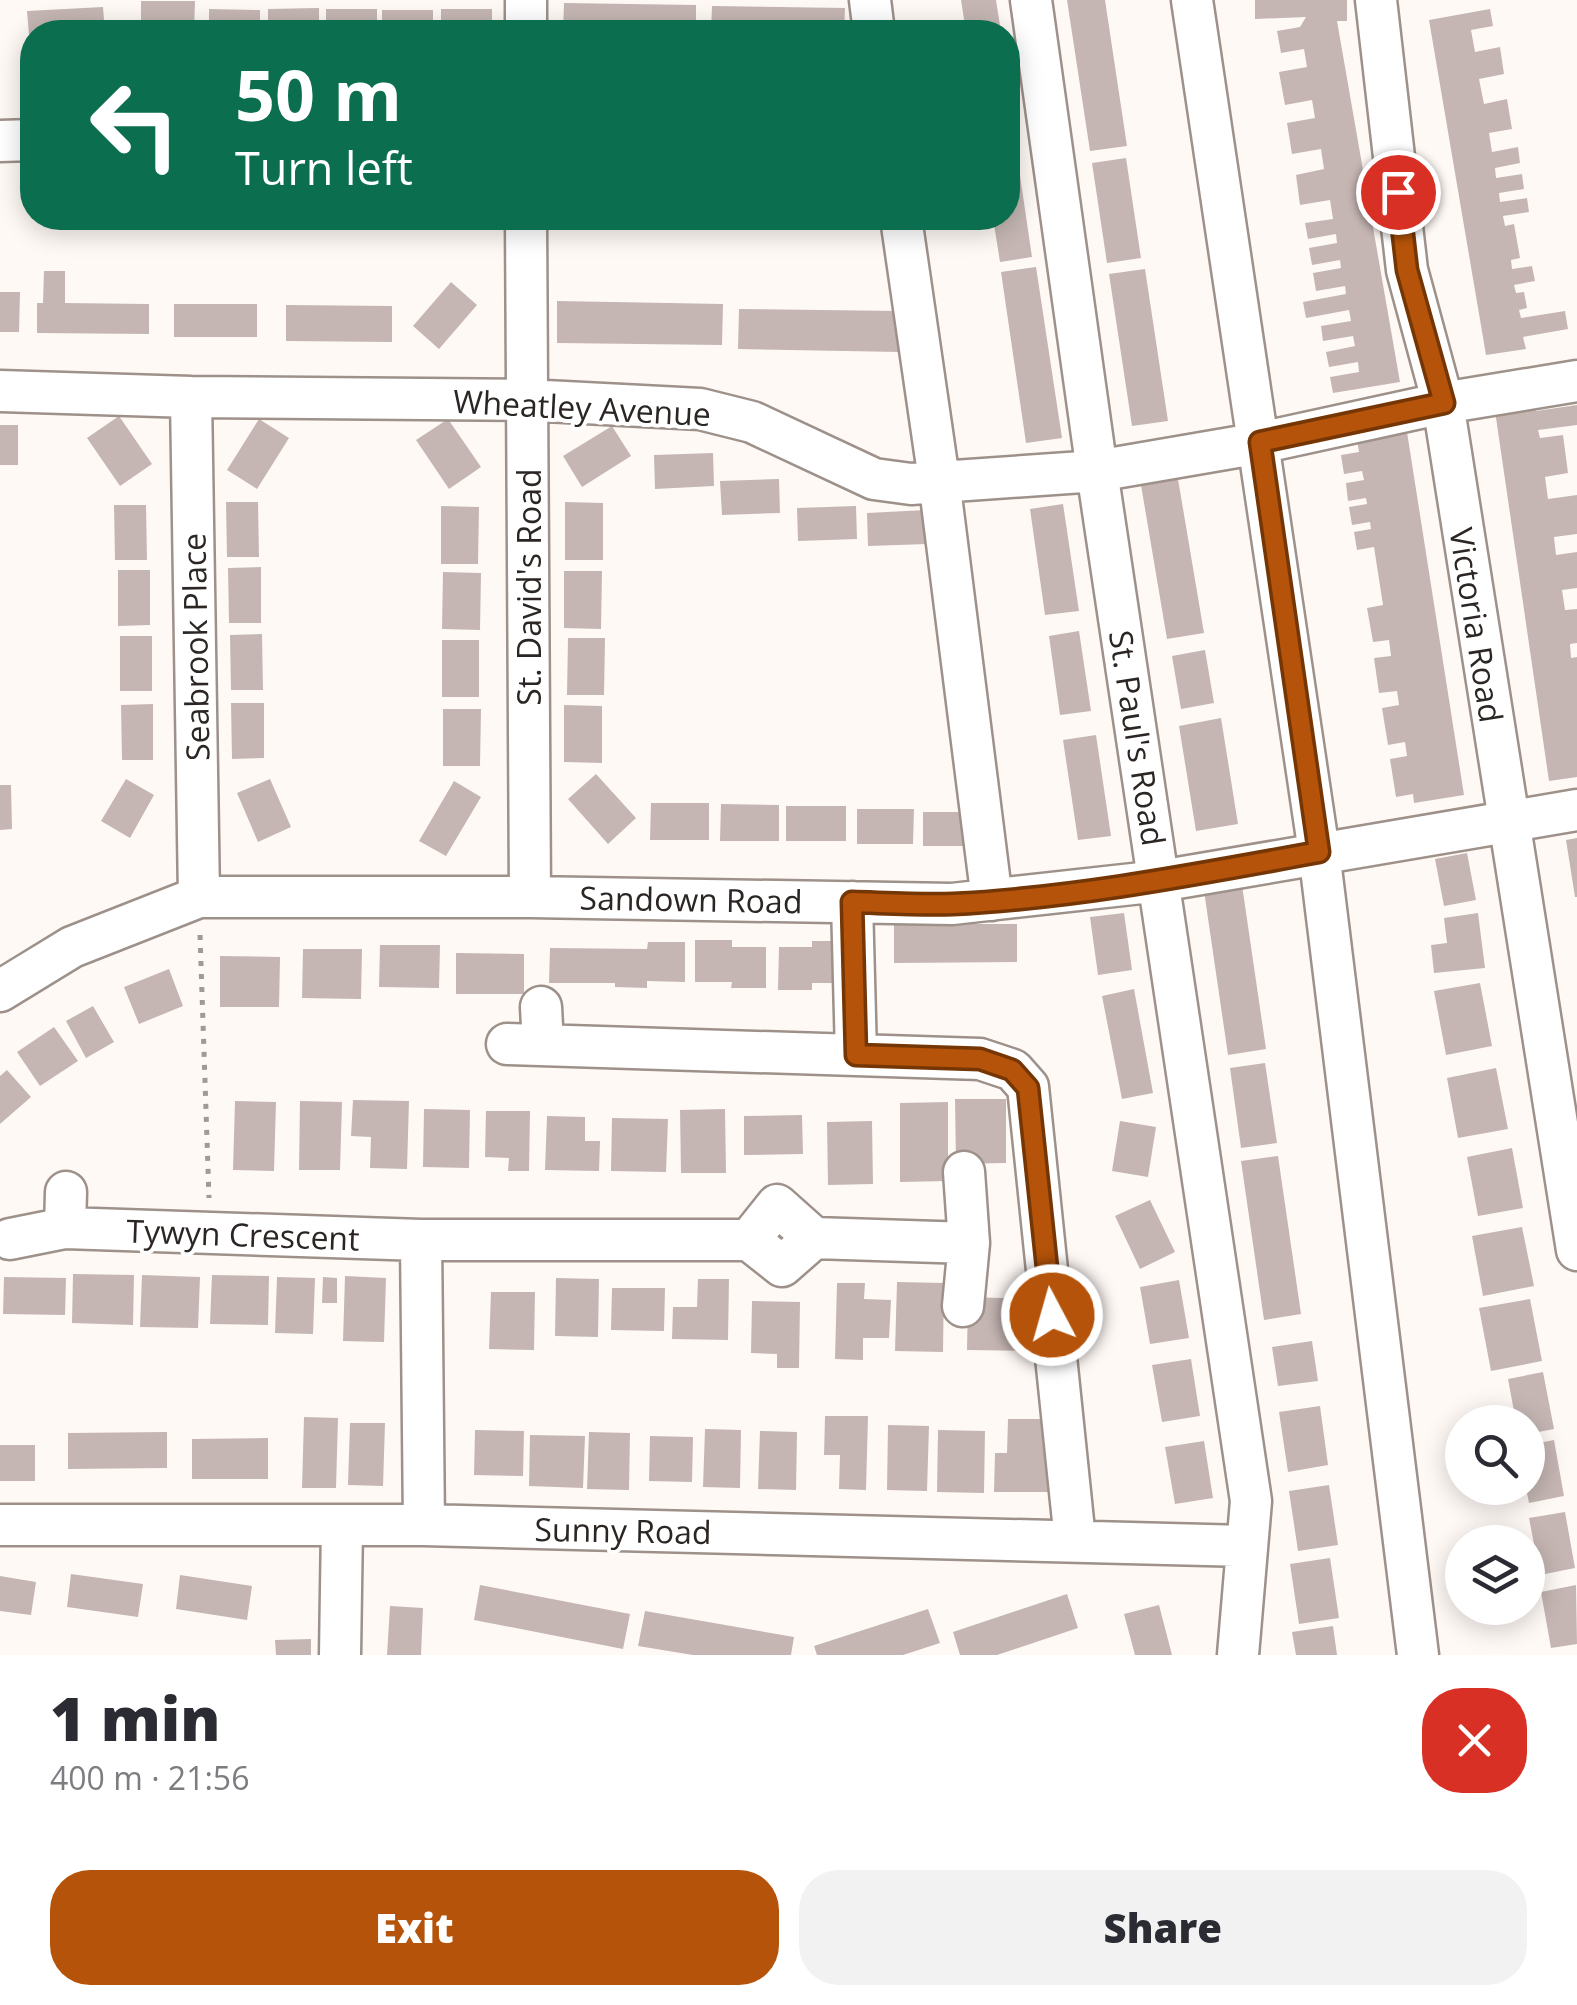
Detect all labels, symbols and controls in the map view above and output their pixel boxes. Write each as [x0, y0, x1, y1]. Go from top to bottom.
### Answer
text: 50 m [235, 46, 402, 142]
icon: left [70, 60, 200, 190]
text: Turn left [235, 137, 413, 198]
pin [1356, 150, 1441, 235]
icon: arrive [1371, 165, 1426, 220]
street label: Wheatley Avenue [452, 379, 712, 435]
street label: St. David's Road [507, 468, 550, 706]
street label: Victoria Road [1440, 524, 1514, 726]
street label: Seabrook Place [172, 533, 218, 761]
street label: St. Paul's Road [1100, 627, 1176, 849]
street label: Sandown Road [579, 876, 803, 922]
street label: Tywyn Crescent [126, 1208, 360, 1260]
position arrow [1000, 1263, 1104, 1367]
map controls [1445, 1405, 1545, 1625]
button: search [1445, 1405, 1545, 1505]
street label: Sunny Road [534, 1507, 712, 1553]
button: layers [1445, 1525, 1545, 1625]
text: 1 min [50, 1677, 220, 1759]
button: close [1422, 1688, 1527, 1793]
text: 400 m · 21:56 [50, 1756, 249, 1799]
button: Exit [50, 1870, 779, 1985]
button: Share [799, 1870, 1527, 1985]

